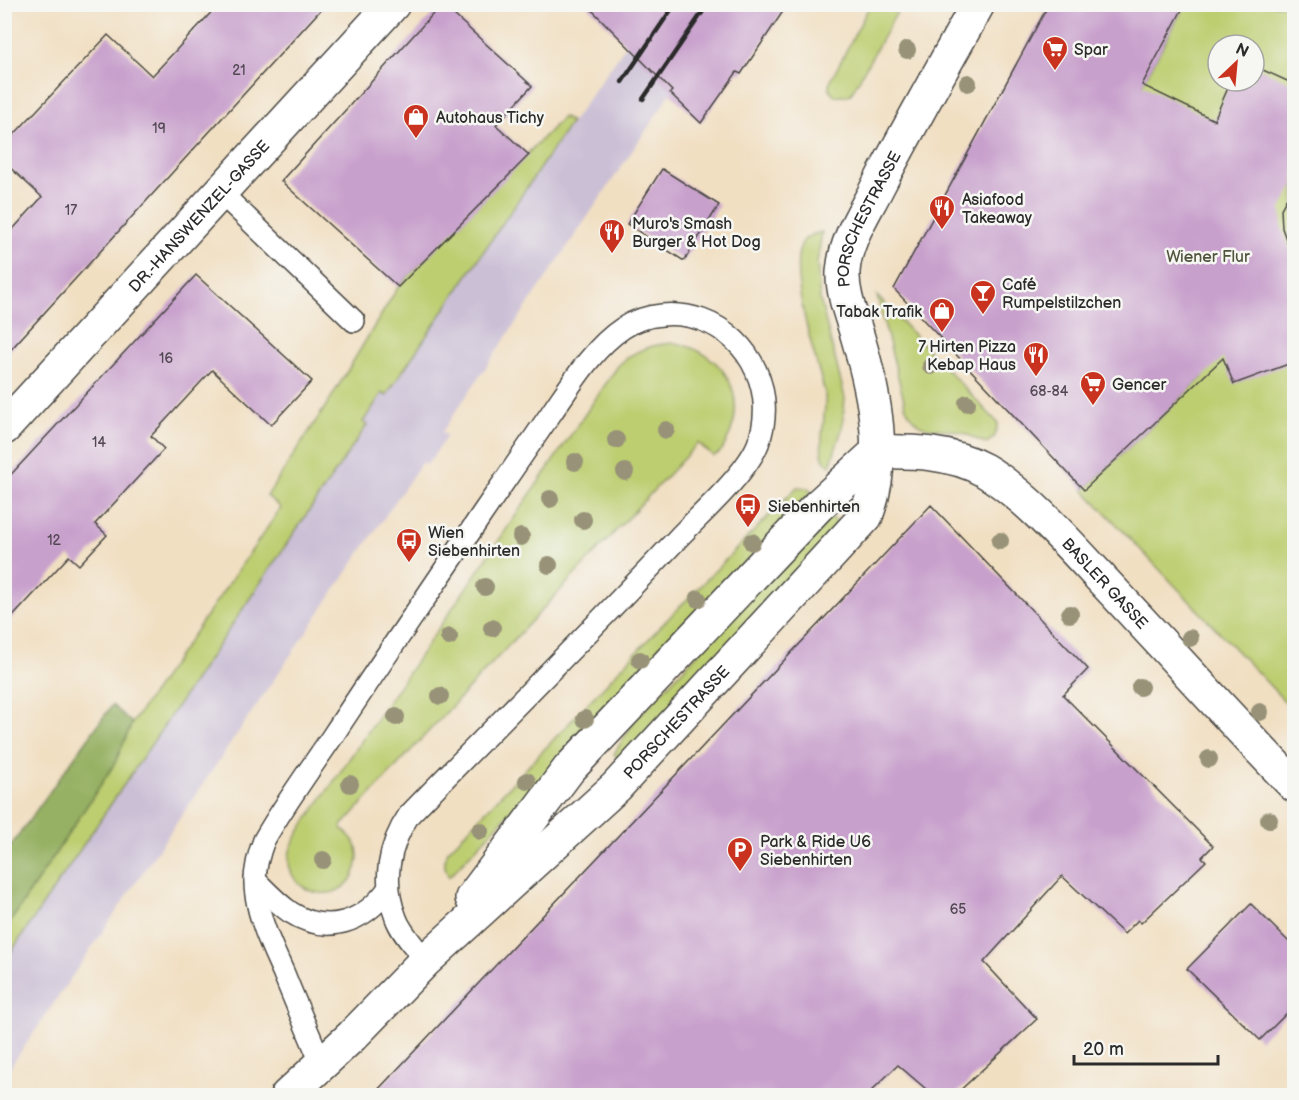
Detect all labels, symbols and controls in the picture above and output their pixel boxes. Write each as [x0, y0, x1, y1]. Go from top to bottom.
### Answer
north arrow [1206, 33, 1266, 93]
supermarket icon: Spar [1040, 34, 1070, 72]
text: N [1232, 40, 1251, 62]
place label: Spar [1074, 41, 1108, 60]
house number: 21 [232, 62, 246, 79]
shop icon: Autohaus Tichy [401, 102, 431, 140]
place label: Autohaus Tichy [436, 109, 545, 128]
house number: 19 [152, 120, 166, 137]
street label: DR.-HANSWENZEL-GASSE [125, 137, 274, 297]
street label: PORSCHESTRASSE [835, 148, 906, 288]
place label: Asiafood Takeaway [962, 191, 1033, 228]
restaurant icon: Asiafood Takeaway [927, 193, 957, 231]
house number: 17 [65, 202, 77, 219]
place label: Muro's Smash Burger & Hot Dog [632, 215, 761, 252]
restaurant icon: Muro's Smash Burger & Hot Dog [597, 217, 627, 255]
park label: Wiener Flur [1166, 248, 1250, 267]
place label: Café Rumpelstilzchen [1002, 276, 1121, 313]
bar icon: Café Rumpelstilzchen [968, 278, 998, 316]
shop icon: Tabak Trafik [927, 296, 957, 334]
place label: Tabak Trafik [836, 303, 922, 322]
place label: 7 Hirten Pizza Kebap Haus [918, 338, 1016, 375]
restaurant icon: 7 Hirten Pizza Kebap Haus [1021, 340, 1051, 378]
house number: 16 [159, 350, 173, 367]
supermarket icon: Gencer [1078, 369, 1108, 407]
place label: Gencer [1112, 376, 1167, 395]
house number: 68-84 [1030, 383, 1069, 400]
house number: 14 [92, 434, 106, 451]
bus stop icon: Siebenhirten [733, 491, 763, 529]
place label: Siebenhirten [768, 498, 860, 517]
place label: Wien Siebenhirten [428, 524, 520, 561]
bus stop icon: Wien Siebenhirten [394, 526, 424, 564]
house number: 12 [47, 532, 62, 549]
street label: BASLER GASSE [1057, 535, 1151, 633]
street label: PORSCHESTRASSE [620, 662, 734, 783]
place label: Park & Ride U6 Siebenhirten [760, 833, 871, 870]
parking icon: Park & Ride U6 Siebenhirten [725, 835, 755, 873]
house number: 65 [950, 901, 966, 918]
scale bar [1074, 1028, 1218, 1066]
text: 20 m [1083, 1039, 1124, 1060]

